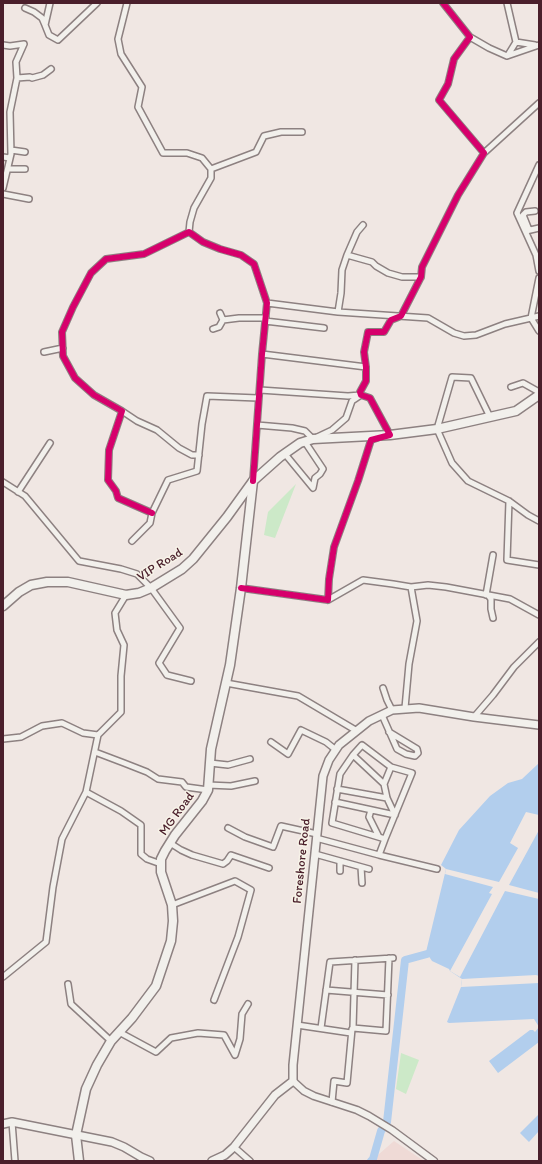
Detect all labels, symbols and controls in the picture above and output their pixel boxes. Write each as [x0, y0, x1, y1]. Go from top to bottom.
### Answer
street label: VIP Road [134, 545, 186, 585]
street label: MG Road [156, 789, 198, 839]
street label: Foreshore Road [290, 818, 314, 904]

